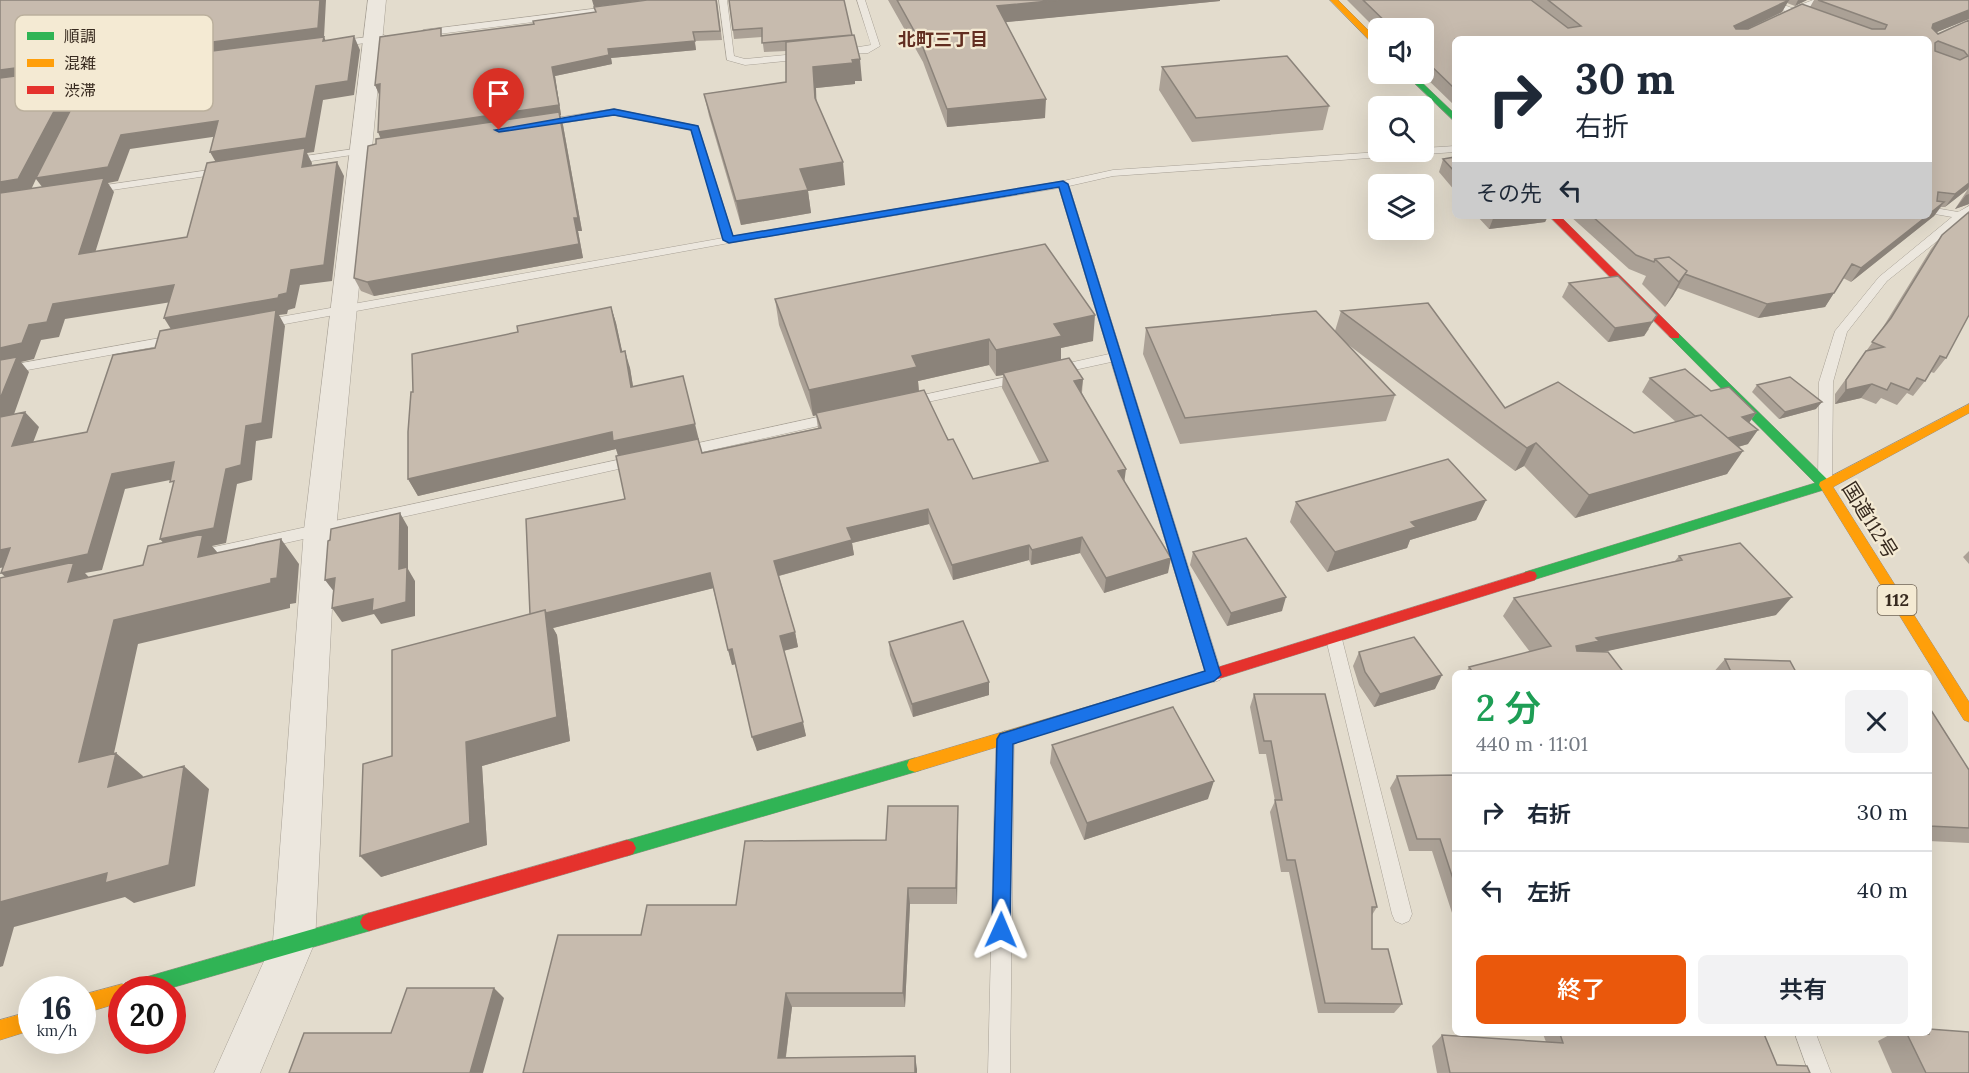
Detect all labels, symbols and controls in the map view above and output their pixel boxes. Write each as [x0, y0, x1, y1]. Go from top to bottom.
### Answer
legend [15, 15, 213, 111]
map controls [1368, 18, 1434, 240]
button: sound [1368, 18, 1434, 84]
text: 順調 [64, 26, 96, 46]
district label: 北町三丁目 [898, 28, 988, 51]
text: 30 m [1575, 52, 1675, 106]
text: 混雑 [64, 53, 96, 73]
icon: right [1476, 60, 1554, 138]
pin [473, 68, 524, 130]
icon: arrive [482, 77, 515, 110]
text: 渋滞 [64, 80, 96, 100]
button: search [1368, 96, 1434, 162]
text: 右折 [1575, 109, 1629, 143]
button: layers [1368, 174, 1434, 240]
icon: left [1554, 174, 1587, 207]
text: その先 [1476, 179, 1542, 207]
street label: 国道112号 [1837, 477, 1904, 563]
road number: 112 [1878, 585, 1916, 615]
text: 2 分 [1476, 685, 1541, 731]
button: close [1845, 690, 1908, 753]
text: 440 m · 11:01 [1476, 731, 1588, 756]
icon: right [1476, 796, 1509, 829]
text: 30 m [1857, 798, 1908, 826]
text: 右折 [1527, 800, 1571, 828]
icon: left [1476, 874, 1509, 907]
text: 40 m [1857, 876, 1908, 904]
text: 左折 [1527, 878, 1571, 906]
position arrow [969, 898, 1033, 962]
button: 終了 [1476, 955, 1686, 1024]
button: 共有 [1698, 955, 1908, 1024]
speed limit sign: 20 [108, 976, 186, 1054]
text: 16 [42, 989, 72, 1027]
text: km/h [37, 1021, 77, 1040]

